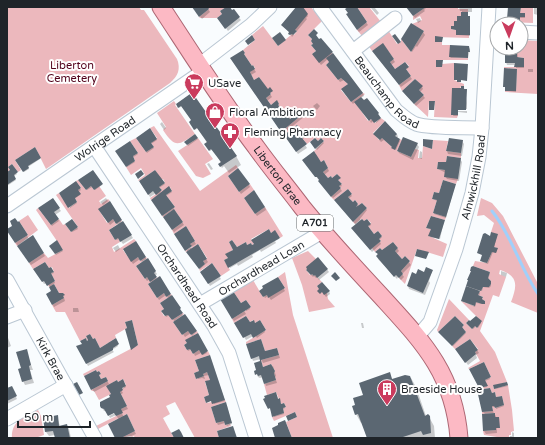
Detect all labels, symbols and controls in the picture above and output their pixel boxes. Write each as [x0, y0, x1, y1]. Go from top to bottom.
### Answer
north arrow [489, 16, 529, 56]
text: N [505, 39, 514, 52]
street label: Beauchamp Road [352, 53, 421, 131]
park label: Liberton Cemetery [47, 59, 97, 85]
supermarket icon: USave [183, 72, 205, 100]
place label: USave [208, 77, 241, 90]
shop icon: Floral Ambitions [204, 101, 226, 129]
place label: Floral Ambitions [229, 106, 315, 119]
street label: Wolrige Road [72, 113, 138, 164]
pharmacy icon: Fleming Pharmacy [219, 121, 241, 149]
place label: Fleming Pharmacy [244, 126, 341, 139]
street label: Alnwickhill Road [458, 134, 488, 221]
street label: Liberton Brae [251, 143, 305, 208]
road number: A701 [297, 215, 333, 231]
street label: Orchardhead Loan [216, 238, 306, 298]
street label: Orchardhead Road [154, 241, 220, 331]
street label: Kirk Brae [34, 335, 68, 382]
building icon: Braeside House [376, 378, 398, 406]
place label: Braeside House [401, 383, 482, 396]
scale bar [18, 403, 90, 429]
text: 50 m [24, 410, 53, 424]

